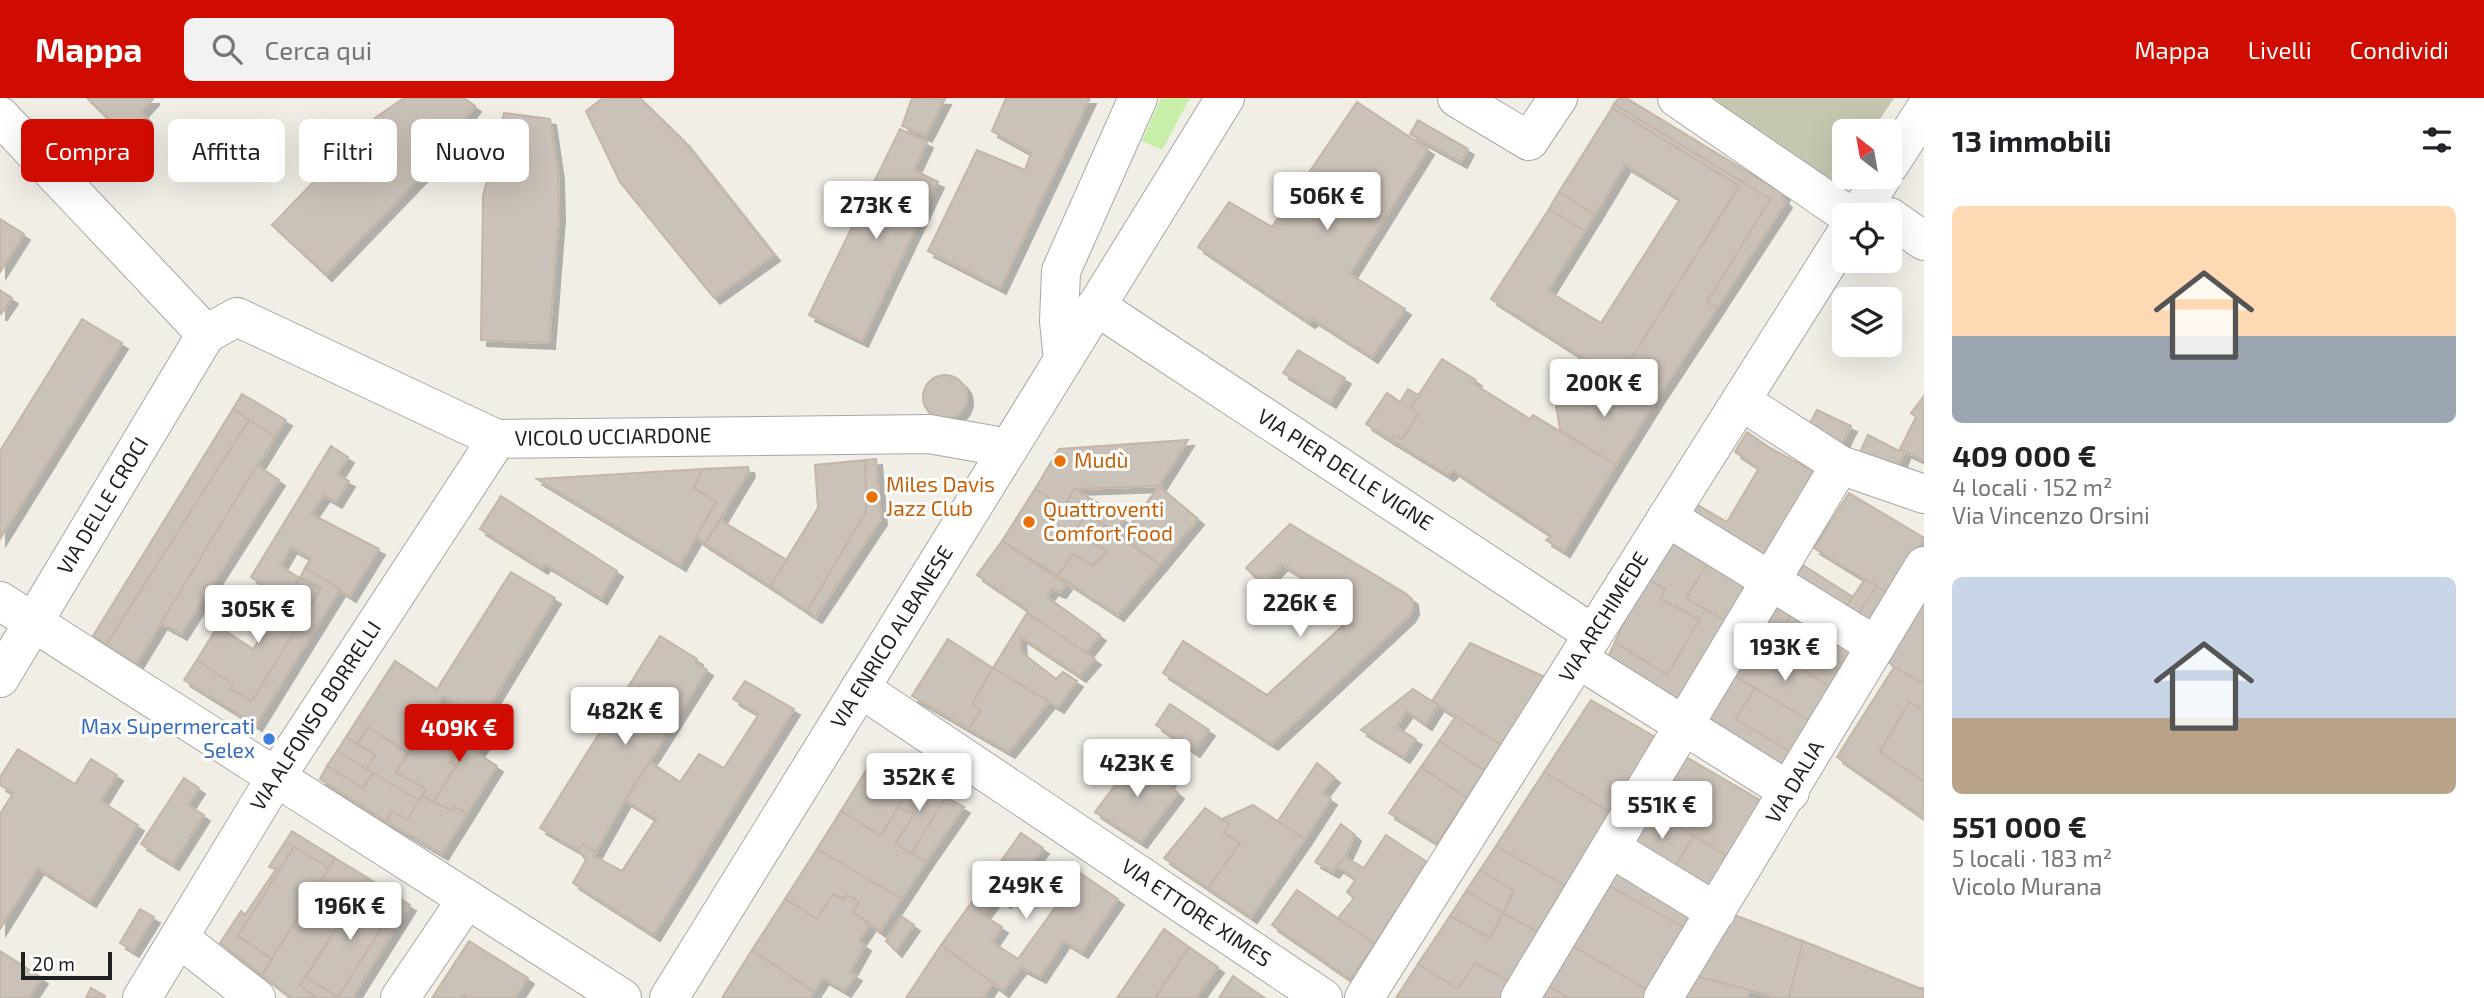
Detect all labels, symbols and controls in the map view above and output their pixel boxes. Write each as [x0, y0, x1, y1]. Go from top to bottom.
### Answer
search box [184, 18, 674, 81]
text: Mappa [35, 29, 142, 69]
icon: search [208, 30, 246, 68]
text: Cerca qui [264, 34, 372, 65]
text: Mappa [2134, 35, 2210, 64]
text: Livelli [2248, 35, 2312, 64]
text: Condividi [2350, 35, 2449, 64]
chip: Compra [21, 119, 154, 182]
chip: Affitta [168, 119, 285, 182]
chip: Filtri [299, 119, 397, 182]
chip: Nuovo [411, 119, 529, 182]
north arrow [1832, 119, 1902, 189]
map controls [1832, 119, 1902, 357]
icon: filters [2418, 121, 2456, 159]
text: 13 immobili [1952, 122, 2112, 158]
pin: 506K € [1270, 172, 1384, 232]
pin: 273K € [819, 181, 933, 241]
text: 506K € [1290, 181, 1364, 209]
text: 273K € [840, 190, 912, 218]
button: locate [1832, 203, 1902, 273]
icon: home [2141, 252, 2267, 378]
button: layers [1832, 287, 1902, 357]
pin: 200K € [1547, 360, 1661, 419]
text: 200K € [1566, 368, 1642, 396]
street label: VIA PIER DELLE VIGNE [1253, 403, 1438, 535]
street label: VICOLO UCCIARDONE [514, 421, 712, 450]
street label: VIA DELLE CROCI [51, 432, 153, 578]
text: 409 000 € [1952, 437, 2097, 473]
place label: Mudù [1074, 447, 1128, 472]
marker: Mudù [1052, 453, 1068, 469]
place label: Miles Davis Jazz Club [886, 471, 995, 520]
text: 4 locali · 152 m² [1952, 473, 2112, 501]
marker: Miles Davis Jazz Club [864, 489, 880, 505]
place label: Quattroventi Comfort Food [1043, 496, 1173, 545]
text: Via Vincenzo Orsini [1952, 501, 2150, 529]
marker: Quattroventi Comfort Food [1021, 514, 1037, 530]
street label: VIA ENRICO ALBANESE [824, 540, 957, 732]
street label: VIA ARCHIMEDE [1553, 547, 1653, 686]
pin: 226K € [1243, 580, 1357, 639]
pin: 305K € [201, 586, 315, 645]
text: 226K € [1263, 588, 1337, 616]
text: 305K € [221, 594, 295, 622]
street label: VIA ALFONSO BORRELLI [244, 616, 385, 815]
icon: home [2141, 623, 2267, 749]
pin: 193K € [1728, 624, 1842, 683]
text: 193K € [1750, 632, 1820, 660]
pin: 482K € [568, 688, 682, 747]
text: 482K € [587, 696, 663, 724]
pin: 409K € [402, 704, 516, 764]
place label: Max Supermercati Selex [81, 713, 255, 762]
text: 409K € [421, 713, 497, 741]
marker: Max Supermercati Selex [261, 731, 277, 747]
street label: VIA DALIA [1759, 735, 1828, 827]
pin: 423K € [1080, 740, 1194, 799]
text: 423K € [1099, 748, 1175, 776]
pin: 352K € [862, 754, 976, 813]
text: 352K € [882, 762, 956, 790]
pin: 551K € [1605, 782, 1719, 841]
text: 551K € [1627, 790, 1697, 818]
text: 551 000 € [1952, 808, 2087, 844]
text: 5 locali · 183 m² [1952, 844, 2112, 872]
street label: VIA ETTORE XIMES [1117, 852, 1276, 971]
pin: 249K € [969, 862, 1083, 921]
text: 249K € [988, 870, 1064, 898]
text: Vicolo Murana [1952, 872, 2102, 900]
pin: 196K € [293, 882, 407, 942]
text: 196K € [314, 891, 386, 919]
scale bar [21, 949, 112, 981]
text: 20 m [32, 952, 75, 975]

